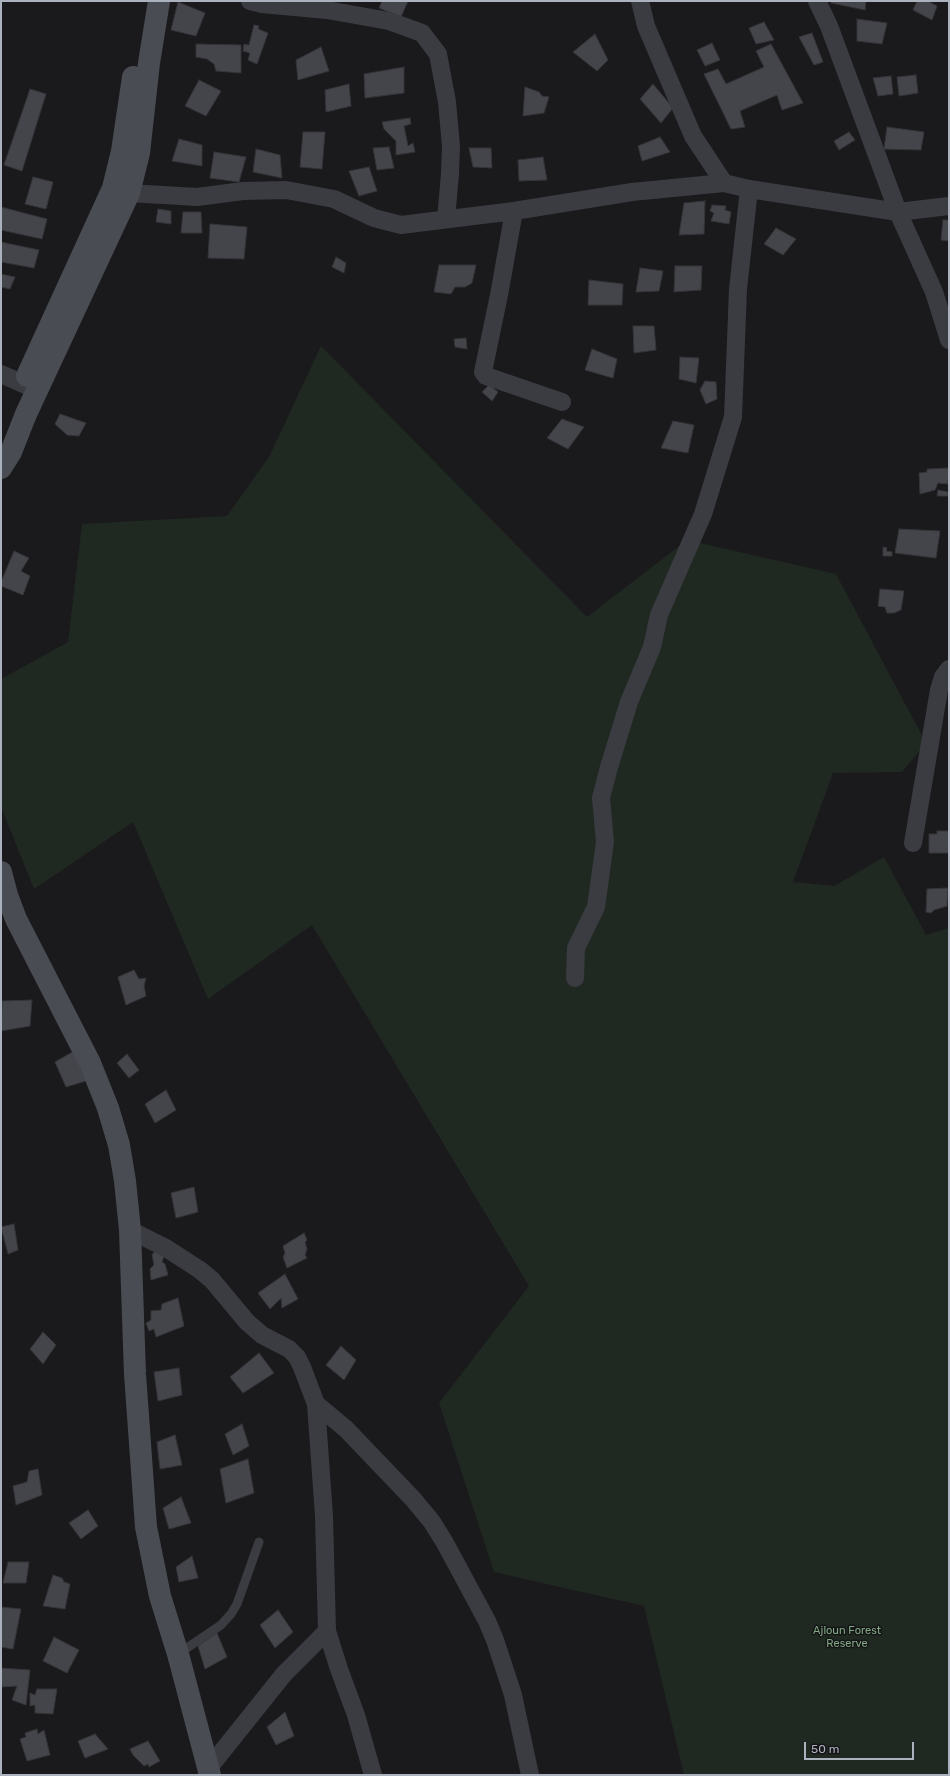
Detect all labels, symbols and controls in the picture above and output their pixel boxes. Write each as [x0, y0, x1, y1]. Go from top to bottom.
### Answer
park label: Ajloun Forest Reserve [813, 1624, 881, 1650]
scale bar [806, 1734, 916, 1760]
text: 50 m [811, 1742, 839, 1756]

